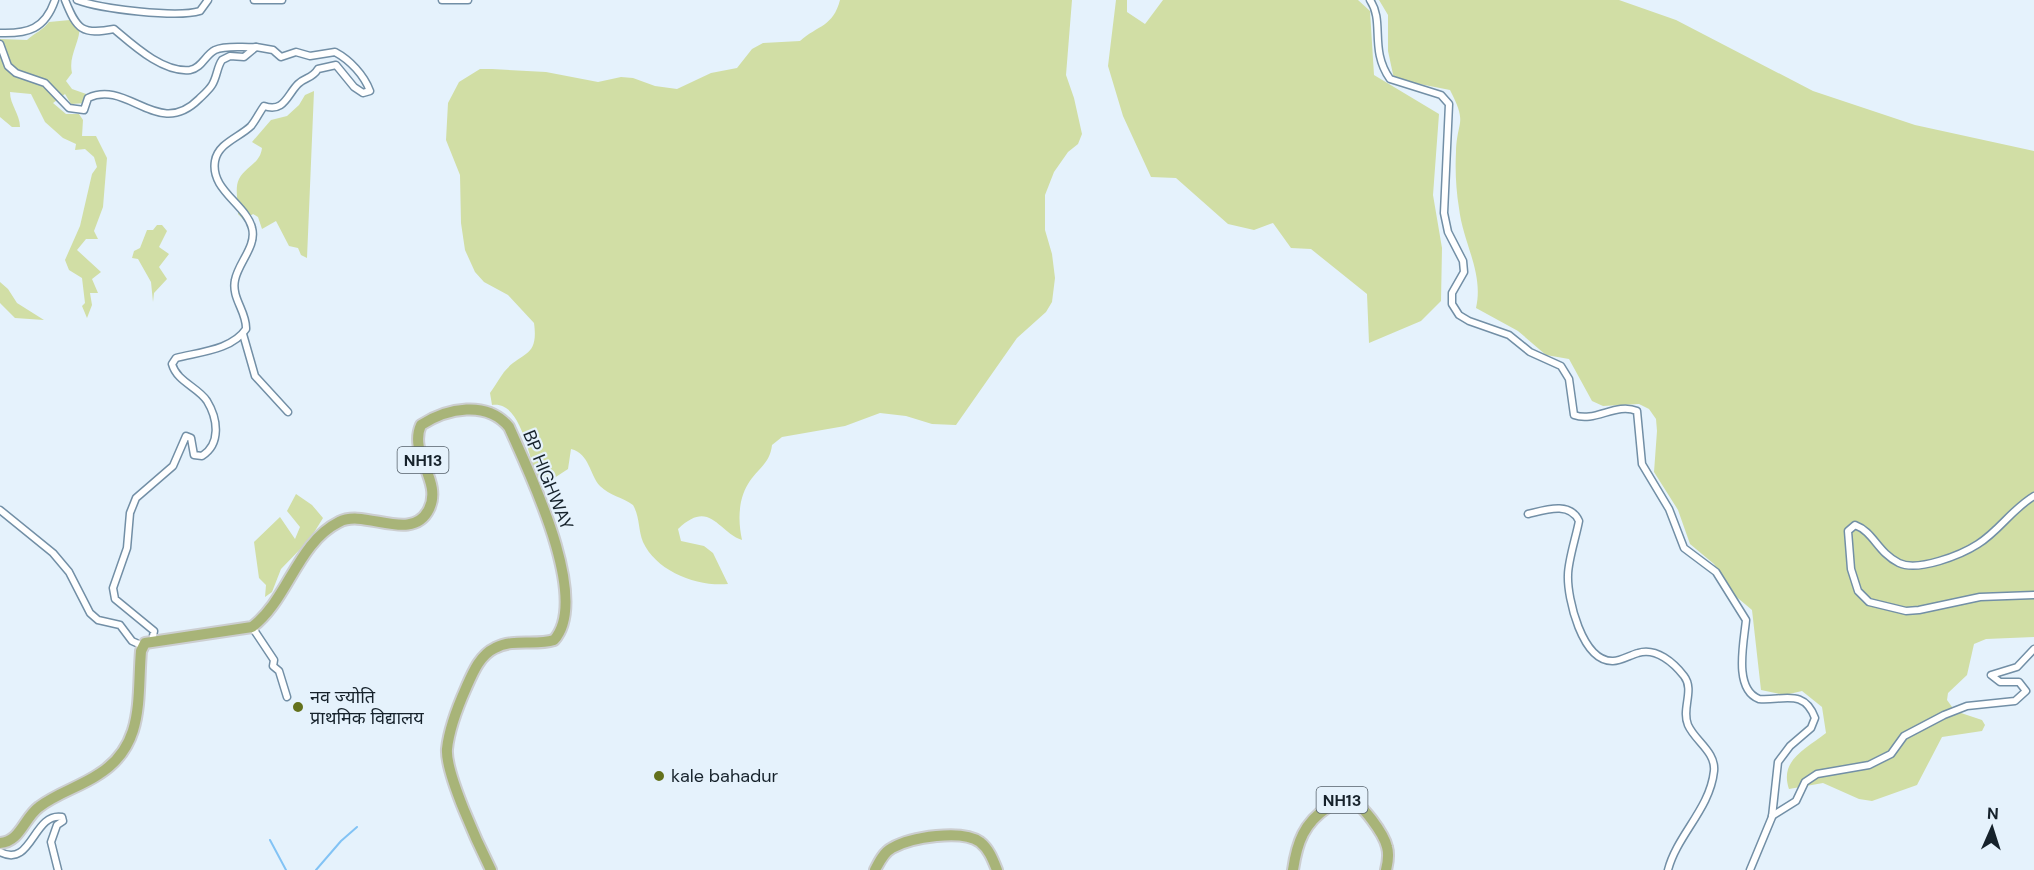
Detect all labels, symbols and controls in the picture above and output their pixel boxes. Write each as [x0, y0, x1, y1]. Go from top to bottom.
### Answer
street label: BP HIGHWAY [517, 427, 579, 534]
road number: NH13 [398, 447, 448, 473]
place label: नव ज्योति प्राथमिक विद्यालय [310, 685, 424, 730]
marker: नव ज्योति प्राथमिक विद्यालय [291, 700, 305, 714]
place label: kale bahadur [671, 764, 779, 788]
marker: kale bahadur [652, 769, 666, 783]
road number: NH13 [1316, 787, 1368, 813]
north arrow [1962, 798, 2022, 858]
text: N [1986, 803, 1999, 824]

